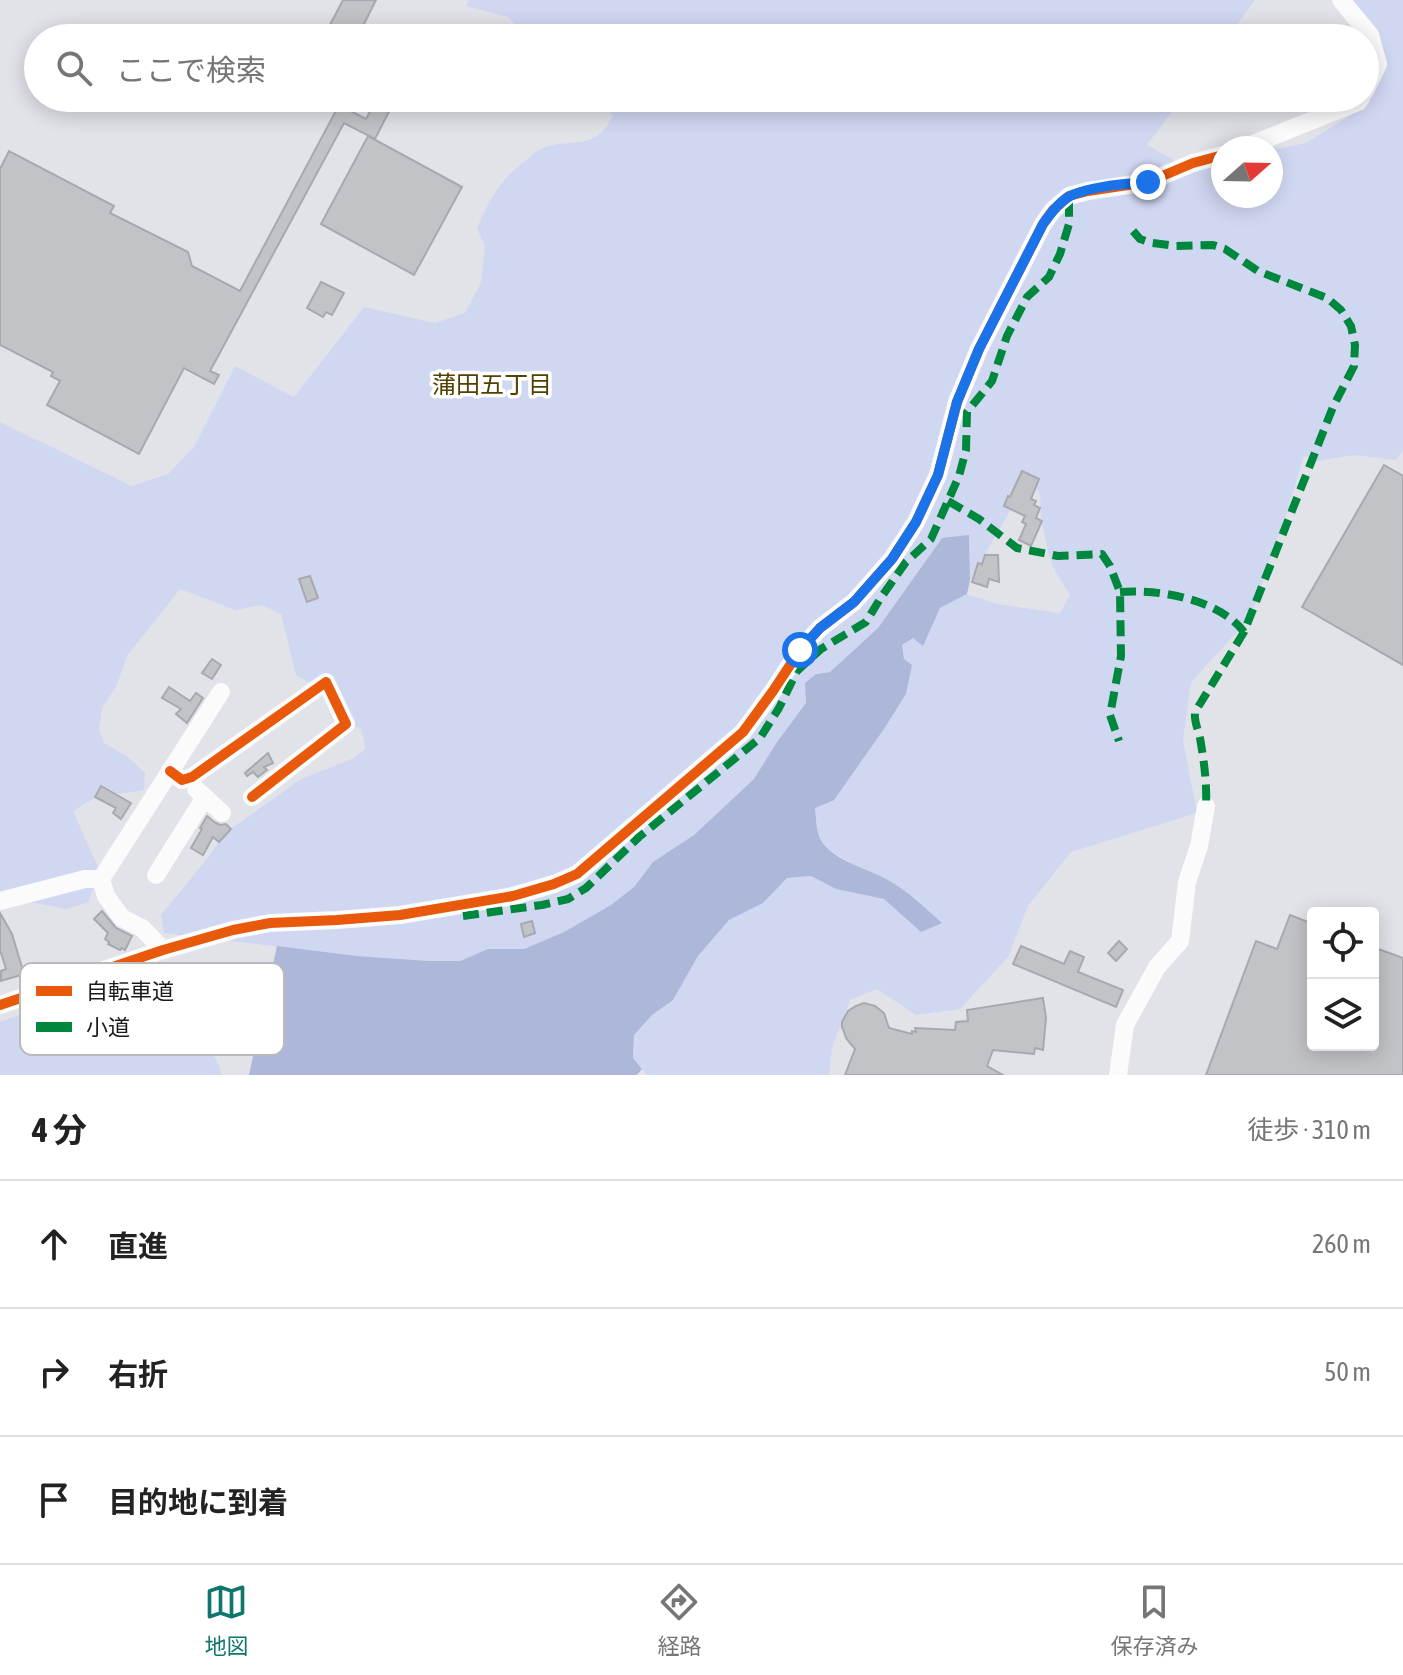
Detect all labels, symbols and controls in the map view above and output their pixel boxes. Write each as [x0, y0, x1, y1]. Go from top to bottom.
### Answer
search box [24, 24, 1379, 112]
icon: search [52, 46, 96, 90]
text: ここで検索 [116, 53, 266, 87]
north arrow [1211, 136, 1283, 208]
route end [1130, 164, 1166, 200]
district label: 蒲田五丁目 [432, 371, 552, 398]
route start [782, 632, 818, 668]
map controls [1307, 907, 1379, 1051]
button: locate [1307, 907, 1379, 979]
legend [20, 963, 284, 1055]
text: 自転車道 [86, 978, 174, 1004]
button: layers [1307, 979, 1379, 1051]
text: 小道 [86, 1014, 130, 1040]
text: 4 分 [32, 1110, 87, 1149]
text: 徒歩 · 310 m [1247, 1115, 1371, 1145]
icon: ahead [32, 1222, 76, 1266]
text: 直進 [108, 1229, 168, 1263]
text: 260 m [1312, 1229, 1371, 1259]
icon: right [32, 1350, 76, 1394]
text: 右折 [108, 1357, 168, 1391]
text: 50 m [1324, 1357, 1371, 1387]
icon: arrive [32, 1478, 76, 1522]
text: 目的地に到着 [108, 1485, 288, 1519]
tab: 地図 [204, 1580, 249, 1660]
tab: 経路 [657, 1580, 702, 1660]
tab: 保存済み [1110, 1580, 1199, 1660]

